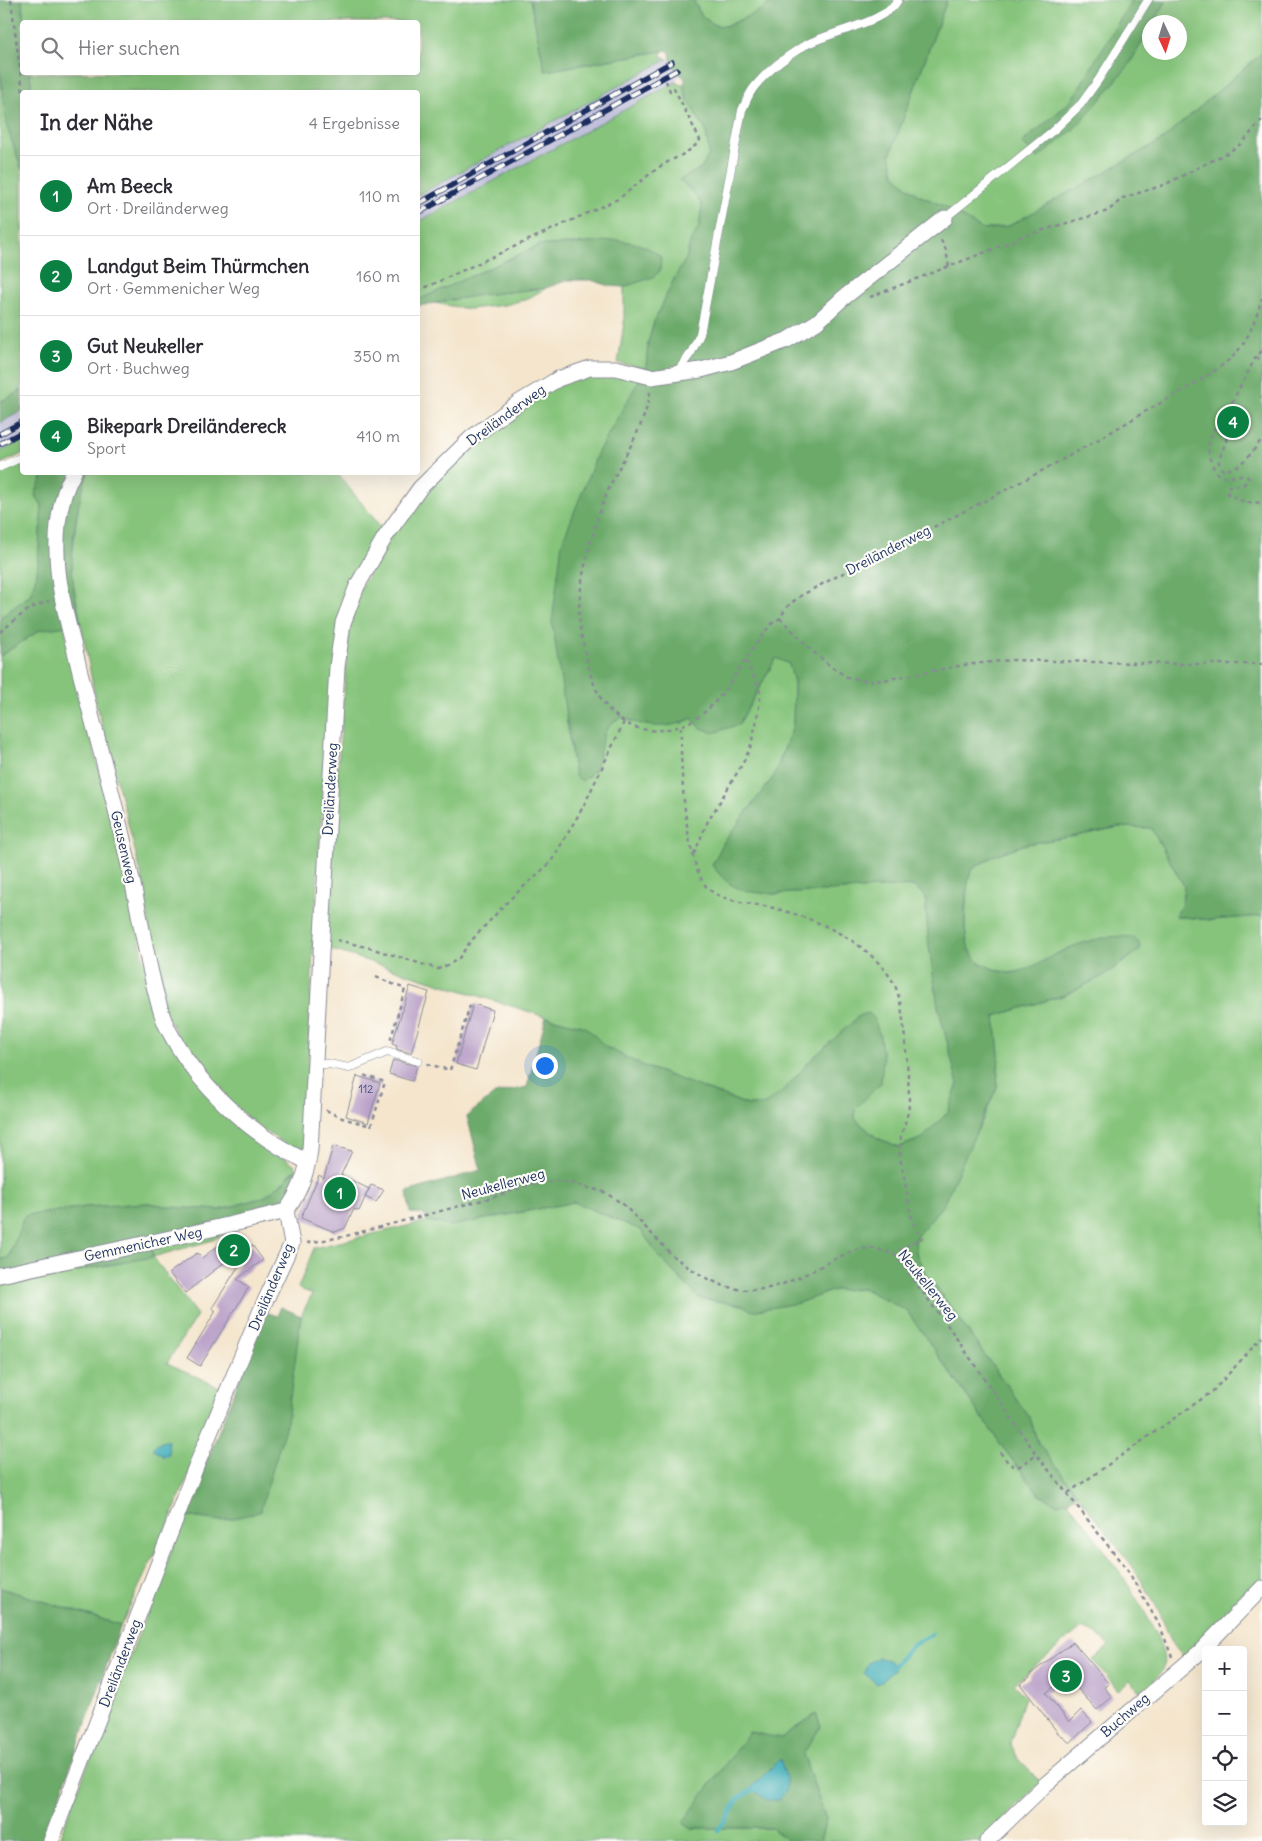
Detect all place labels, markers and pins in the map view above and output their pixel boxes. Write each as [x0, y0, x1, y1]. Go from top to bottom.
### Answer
pin: 4 [1217, 403, 1249, 441]
pin: 1 [324, 1174, 356, 1212]
pin: 2 [218, 1231, 250, 1269]
pin: 3 [1050, 1657, 1082, 1695]

